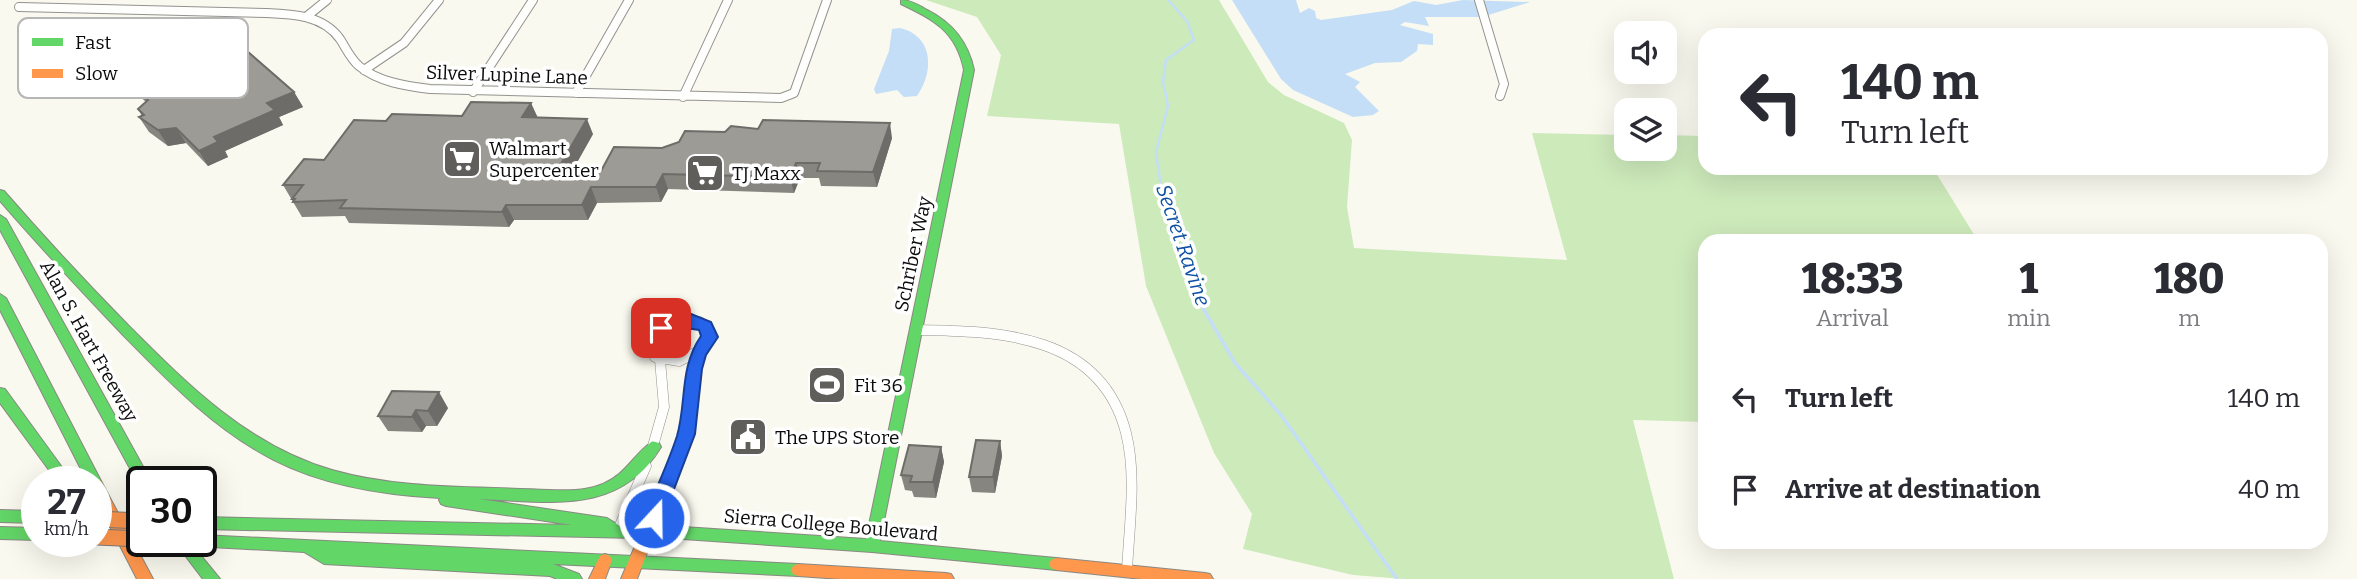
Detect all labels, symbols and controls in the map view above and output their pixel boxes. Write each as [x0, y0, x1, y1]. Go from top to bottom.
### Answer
legend [18, 18, 248, 98]
map controls [1614, 21, 1677, 161]
button: sound [1614, 21, 1677, 84]
text: Fast [75, 31, 112, 54]
text: 140 m [1841, 53, 1979, 112]
icon: left [1726, 56, 1817, 147]
street label: Silver Lupine Lane [426, 61, 588, 89]
text: Slow [75, 62, 118, 85]
button: layers [1614, 98, 1677, 161]
text: Turn left [1841, 113, 1969, 151]
place label: Walmart Supercenter [489, 137, 599, 182]
supermarket icon: Walmart Supercenter [441, 138, 483, 180]
supermarket icon: TJ Maxx [684, 152, 726, 194]
place label: TJ Maxx [732, 162, 801, 185]
water label: Secret Ravine [1150, 181, 1216, 310]
street label: Schriber Way [890, 193, 937, 314]
text: 18:33 [1802, 254, 1904, 304]
text: 1 [2019, 254, 2038, 304]
text: 180 [2154, 254, 2224, 304]
street label: Alan S. Hart Freeway [35, 256, 143, 427]
pin [631, 298, 691, 358]
text: Arrival [1816, 304, 1889, 332]
text: min [2007, 304, 2051, 332]
text: m [2178, 304, 2200, 332]
icon: arrive [642, 309, 680, 347]
sports icon: Fit 36 [806, 364, 848, 406]
place label: Fit 36 [854, 374, 903, 397]
icon: left [1726, 380, 1764, 418]
text: Turn left [1785, 383, 1893, 414]
text: 140 m [2228, 383, 2300, 414]
public building icon: The UPS Store [727, 416, 769, 458]
place label: The UPS Store [775, 426, 899, 449]
speed limit sign: 30 [126, 466, 217, 557]
icon: arrive [1726, 471, 1764, 509]
text: Arrive at destination [1785, 474, 2040, 505]
text: 40 m [2238, 474, 2300, 505]
text: 27 [47, 481, 86, 523]
position arrow [617, 481, 691, 555]
street label: Sierra College Boulevard [723, 504, 939, 546]
text: km/h [44, 518, 89, 540]

